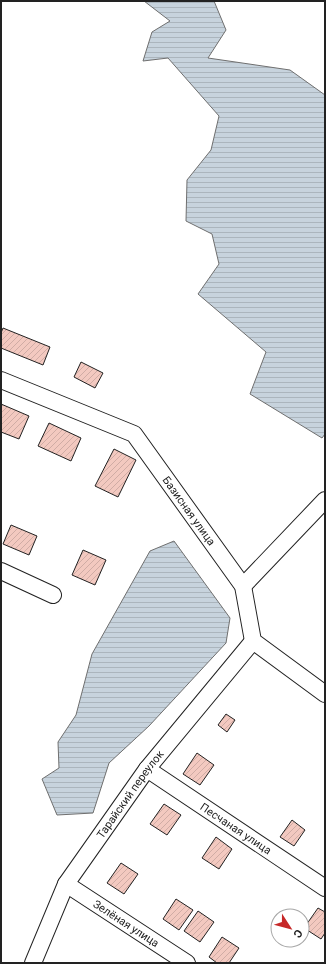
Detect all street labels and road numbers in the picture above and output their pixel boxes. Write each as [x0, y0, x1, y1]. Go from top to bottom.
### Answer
street label: Базисная улица [159, 474, 218, 548]
street label: Тарайский переулок [94, 748, 167, 841]
street label: Песчаная улица [198, 800, 274, 857]
street label: Зелёная улица [91, 898, 161, 950]

